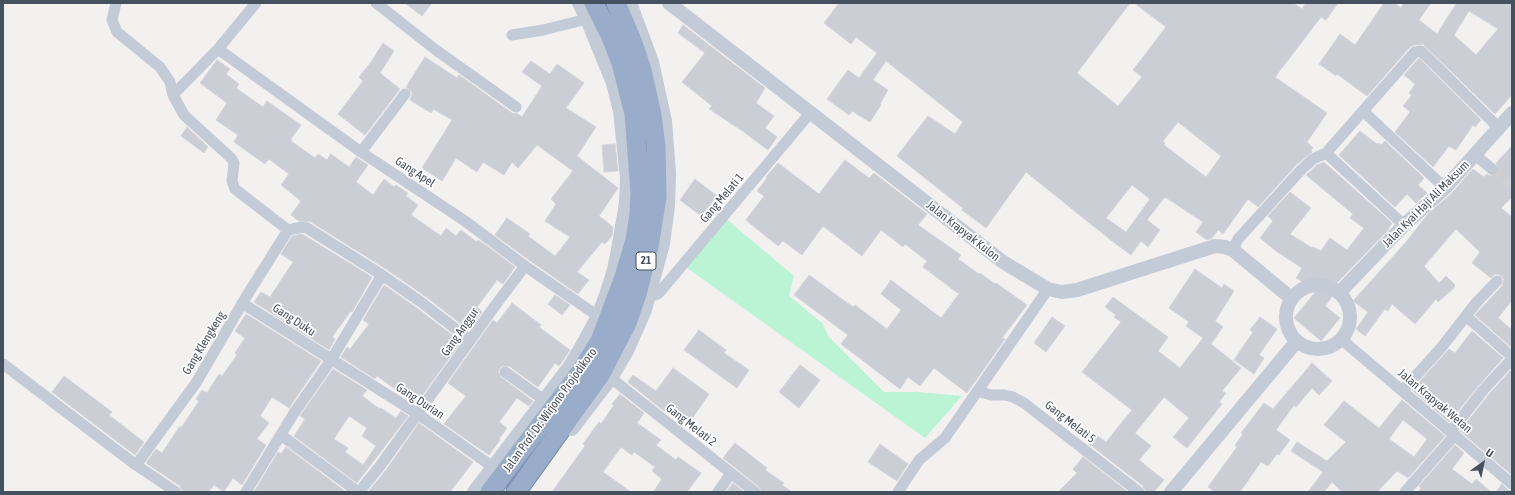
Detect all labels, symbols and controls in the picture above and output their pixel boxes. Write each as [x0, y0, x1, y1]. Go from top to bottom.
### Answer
street label: Gang Apel [392, 154, 438, 190]
street label: Jalan Kyai Haji Ali Maksum [1380, 158, 1472, 250]
street label: Gang Melati 1 [697, 170, 747, 226]
street label: Jalan Krapyak Kulon [923, 198, 1003, 264]
road number: 21 [636, 252, 656, 270]
street label: Gang Duku [270, 301, 318, 339]
street label: Gang Anggur [438, 305, 482, 359]
street label: Gang Klengkeng [179, 309, 229, 377]
street label: Jalan Prof. Dr. Wirjono Projodikoro [500, 345, 600, 475]
street label: Jalan Krapyak Wetan [1395, 366, 1475, 436]
street label: Gang Durian [393, 380, 447, 422]
street label: Gang Melati 5 [1042, 398, 1098, 446]
street label: Gang Melati 2 [663, 401, 719, 449]
north arrow [1463, 443, 1503, 483]
text: U [1484, 446, 1496, 460]

